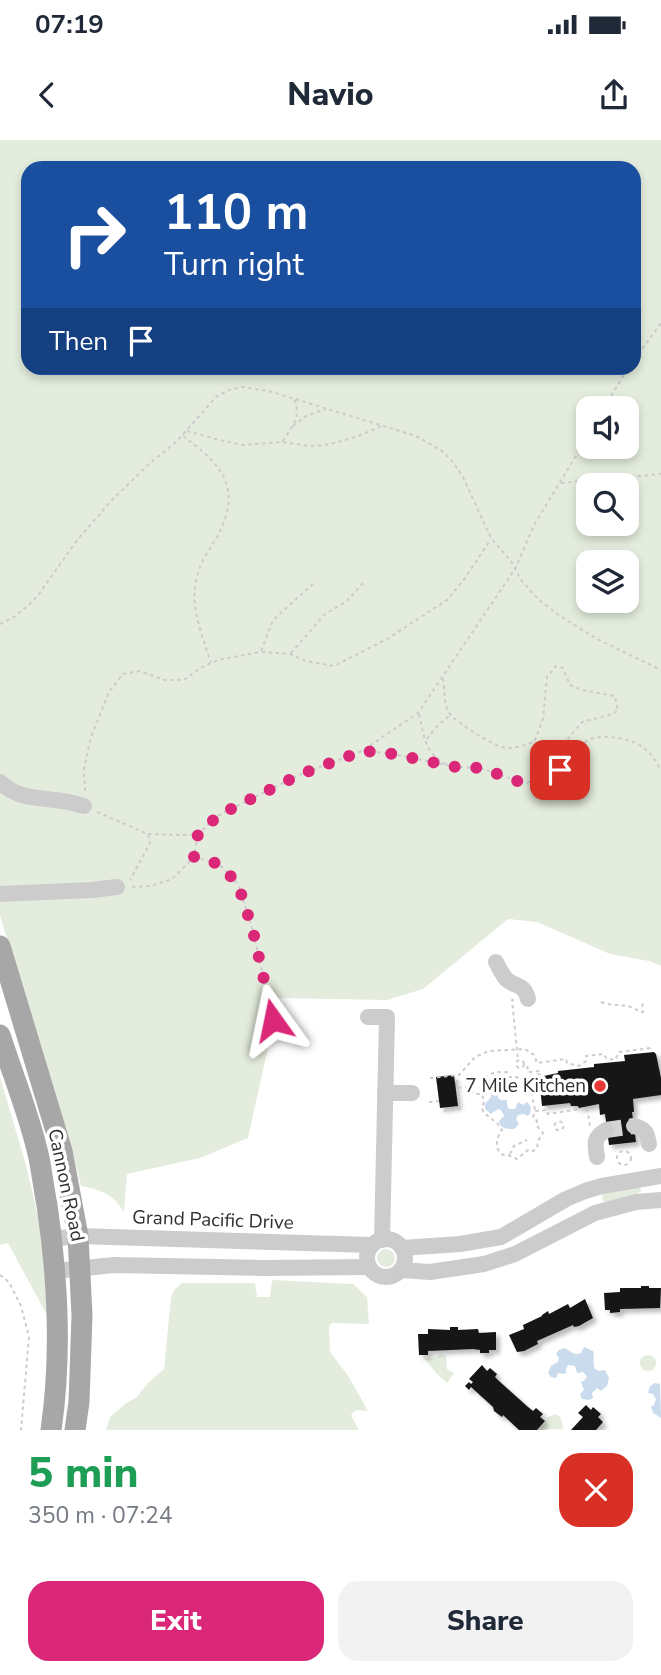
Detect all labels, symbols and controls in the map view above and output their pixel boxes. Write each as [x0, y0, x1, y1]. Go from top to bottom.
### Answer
text: 07:19 [35, 7, 104, 42]
text: Navio [287, 73, 374, 116]
icon: back [28, 76, 66, 114]
icon: share [595, 76, 633, 114]
text: 110 m [164, 179, 308, 246]
icon: right [49, 189, 140, 280]
text: Turn right [164, 243, 304, 286]
icon: arrive [122, 322, 160, 360]
text: Then [49, 324, 108, 359]
map controls [576, 396, 639, 613]
button: sound [576, 396, 639, 459]
button: search [576, 473, 639, 536]
button: layers [576, 550, 639, 613]
pin [530, 740, 590, 800]
icon: arrive [541, 751, 579, 789]
position arrow [236, 983, 310, 1057]
place label: 7 Mile Kitchen [465, 1073, 586, 1099]
marker: 7 Mile Kitchen [592, 1078, 608, 1094]
street label: Cannon Road [41, 1126, 91, 1244]
street label: Grand Pacific Drive [132, 1204, 294, 1236]
text: 5 min [28, 1445, 138, 1502]
button: close [559, 1453, 633, 1527]
text: 350 m · 07:24 [28, 1500, 173, 1531]
button: Exit [28, 1581, 324, 1661]
button: Share [338, 1581, 633, 1661]

